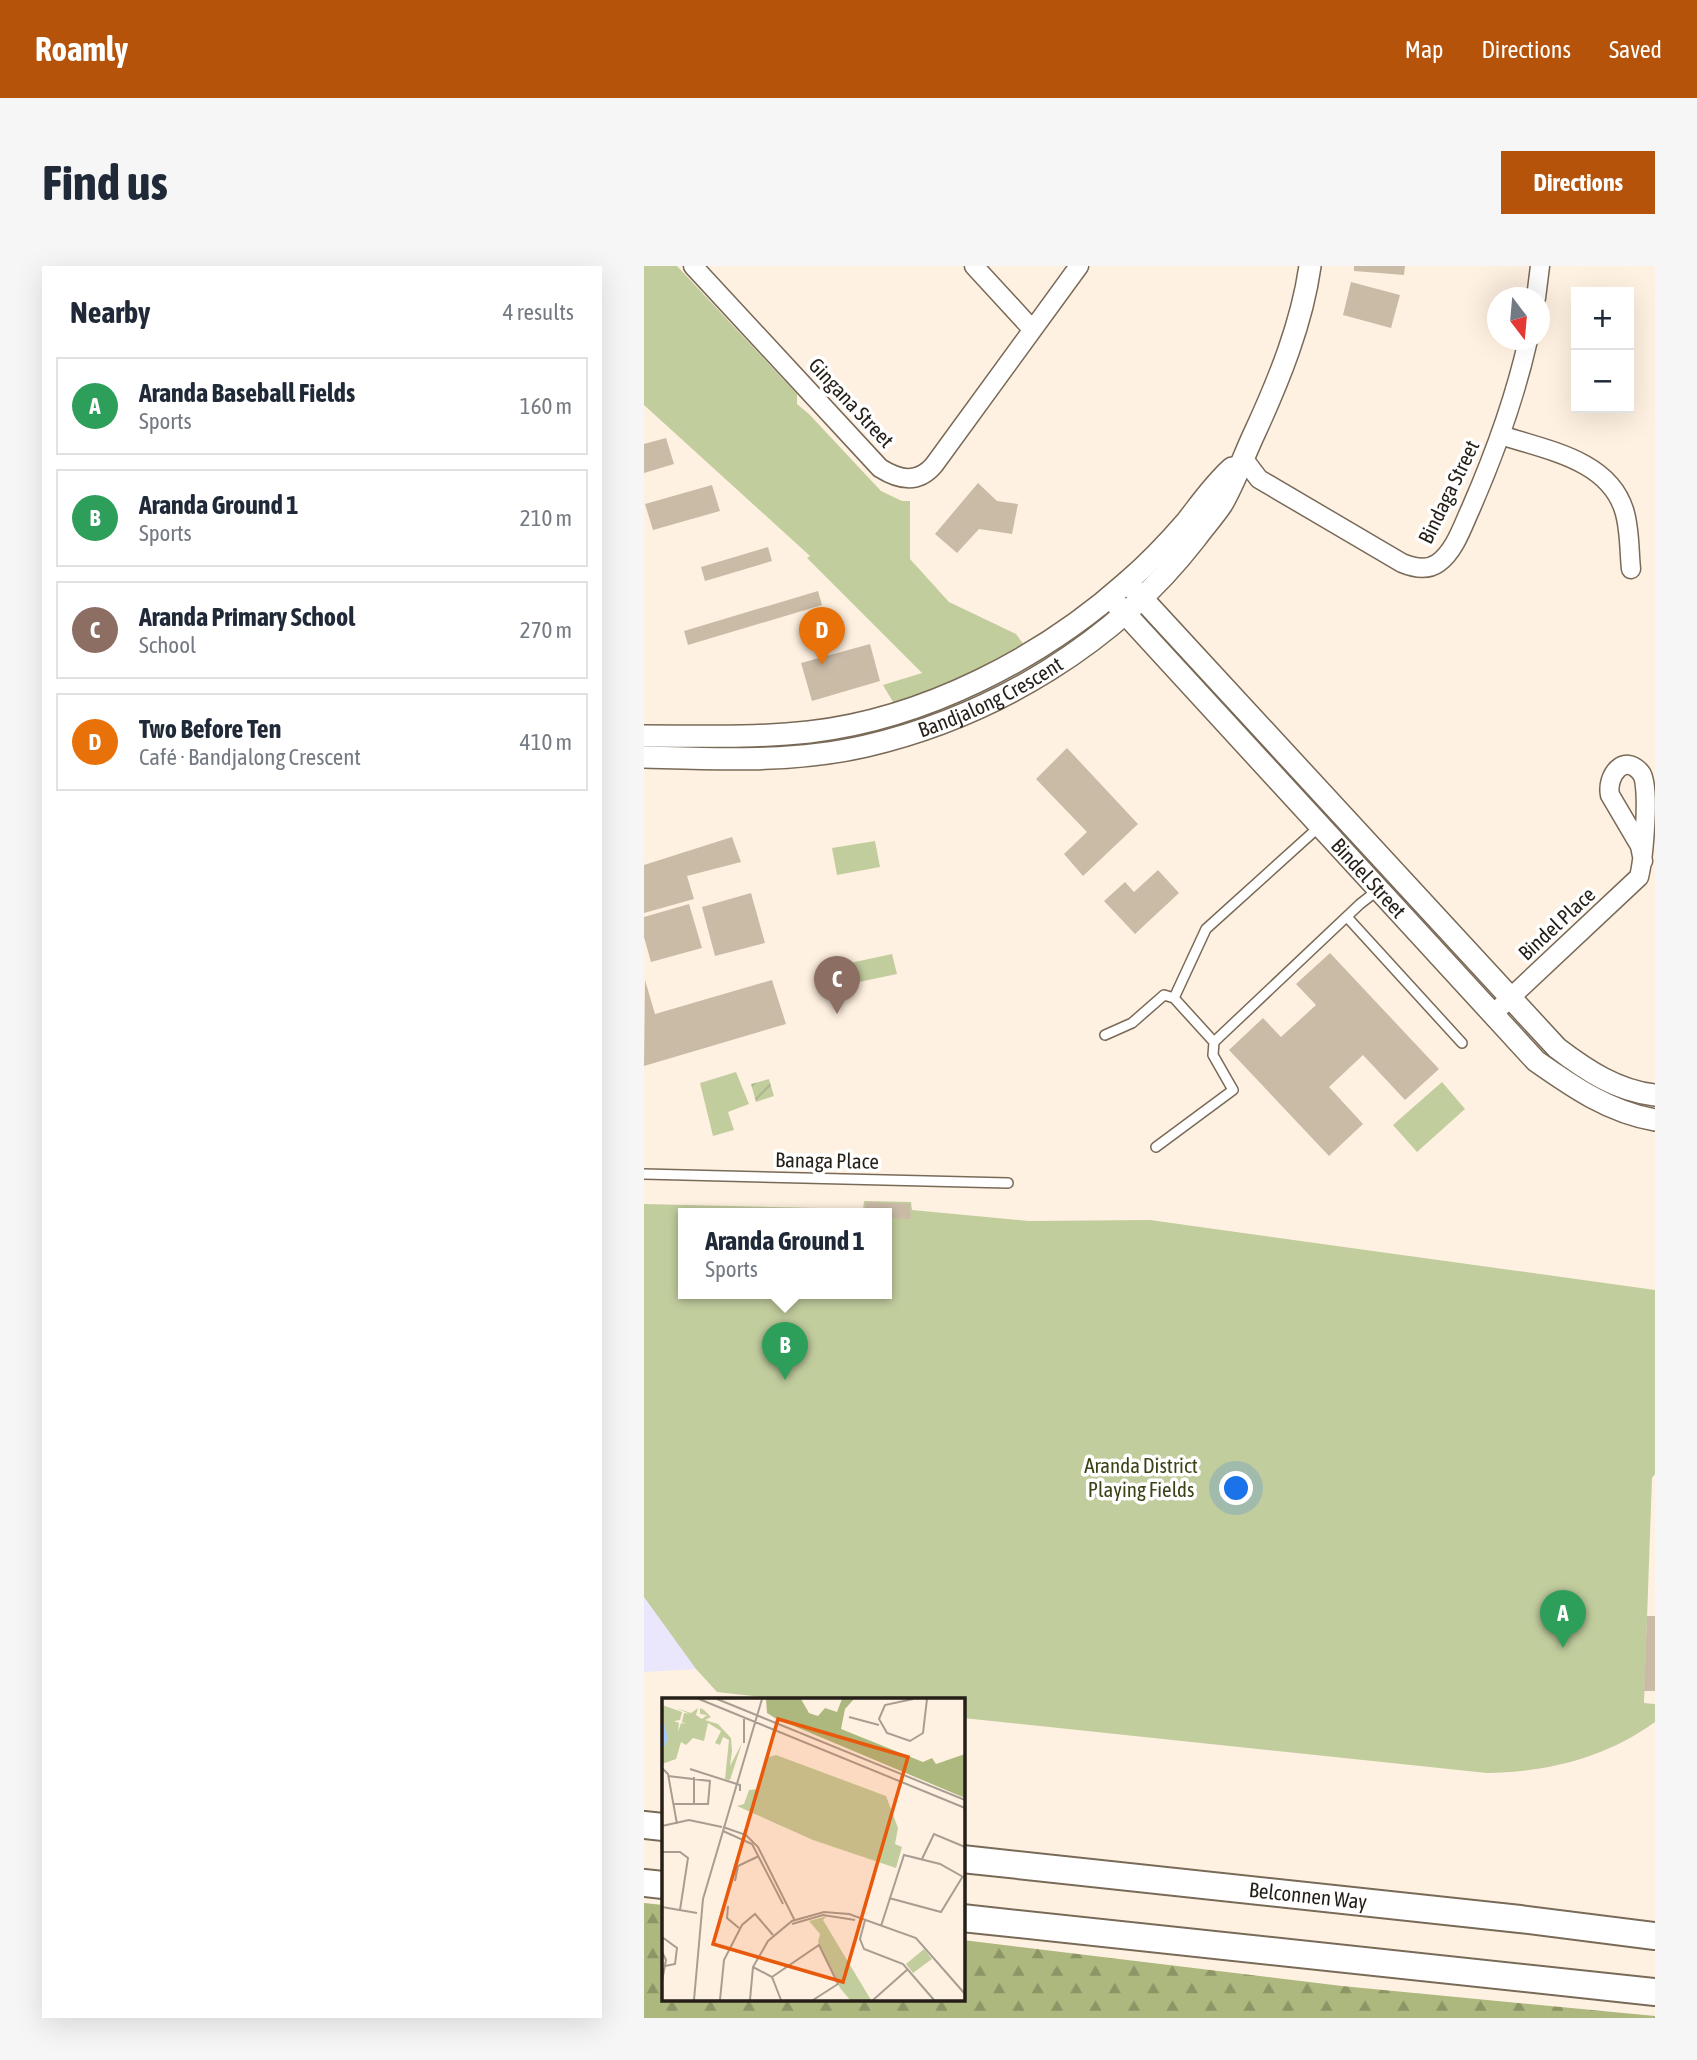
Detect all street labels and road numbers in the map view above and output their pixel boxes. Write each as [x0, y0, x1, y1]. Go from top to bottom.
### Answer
street label: Gingana Street [804, 353, 899, 452]
street label: Bindaga Street [1413, 436, 1483, 547]
street label: Bandjalong Crescent [915, 651, 1067, 741]
street label: Bindel Street [1327, 833, 1411, 922]
street label: Bindel Place [1513, 882, 1600, 965]
street label: Banaga Place [775, 1147, 879, 1173]
street label: Belconnen Way [1248, 1877, 1369, 1914]

